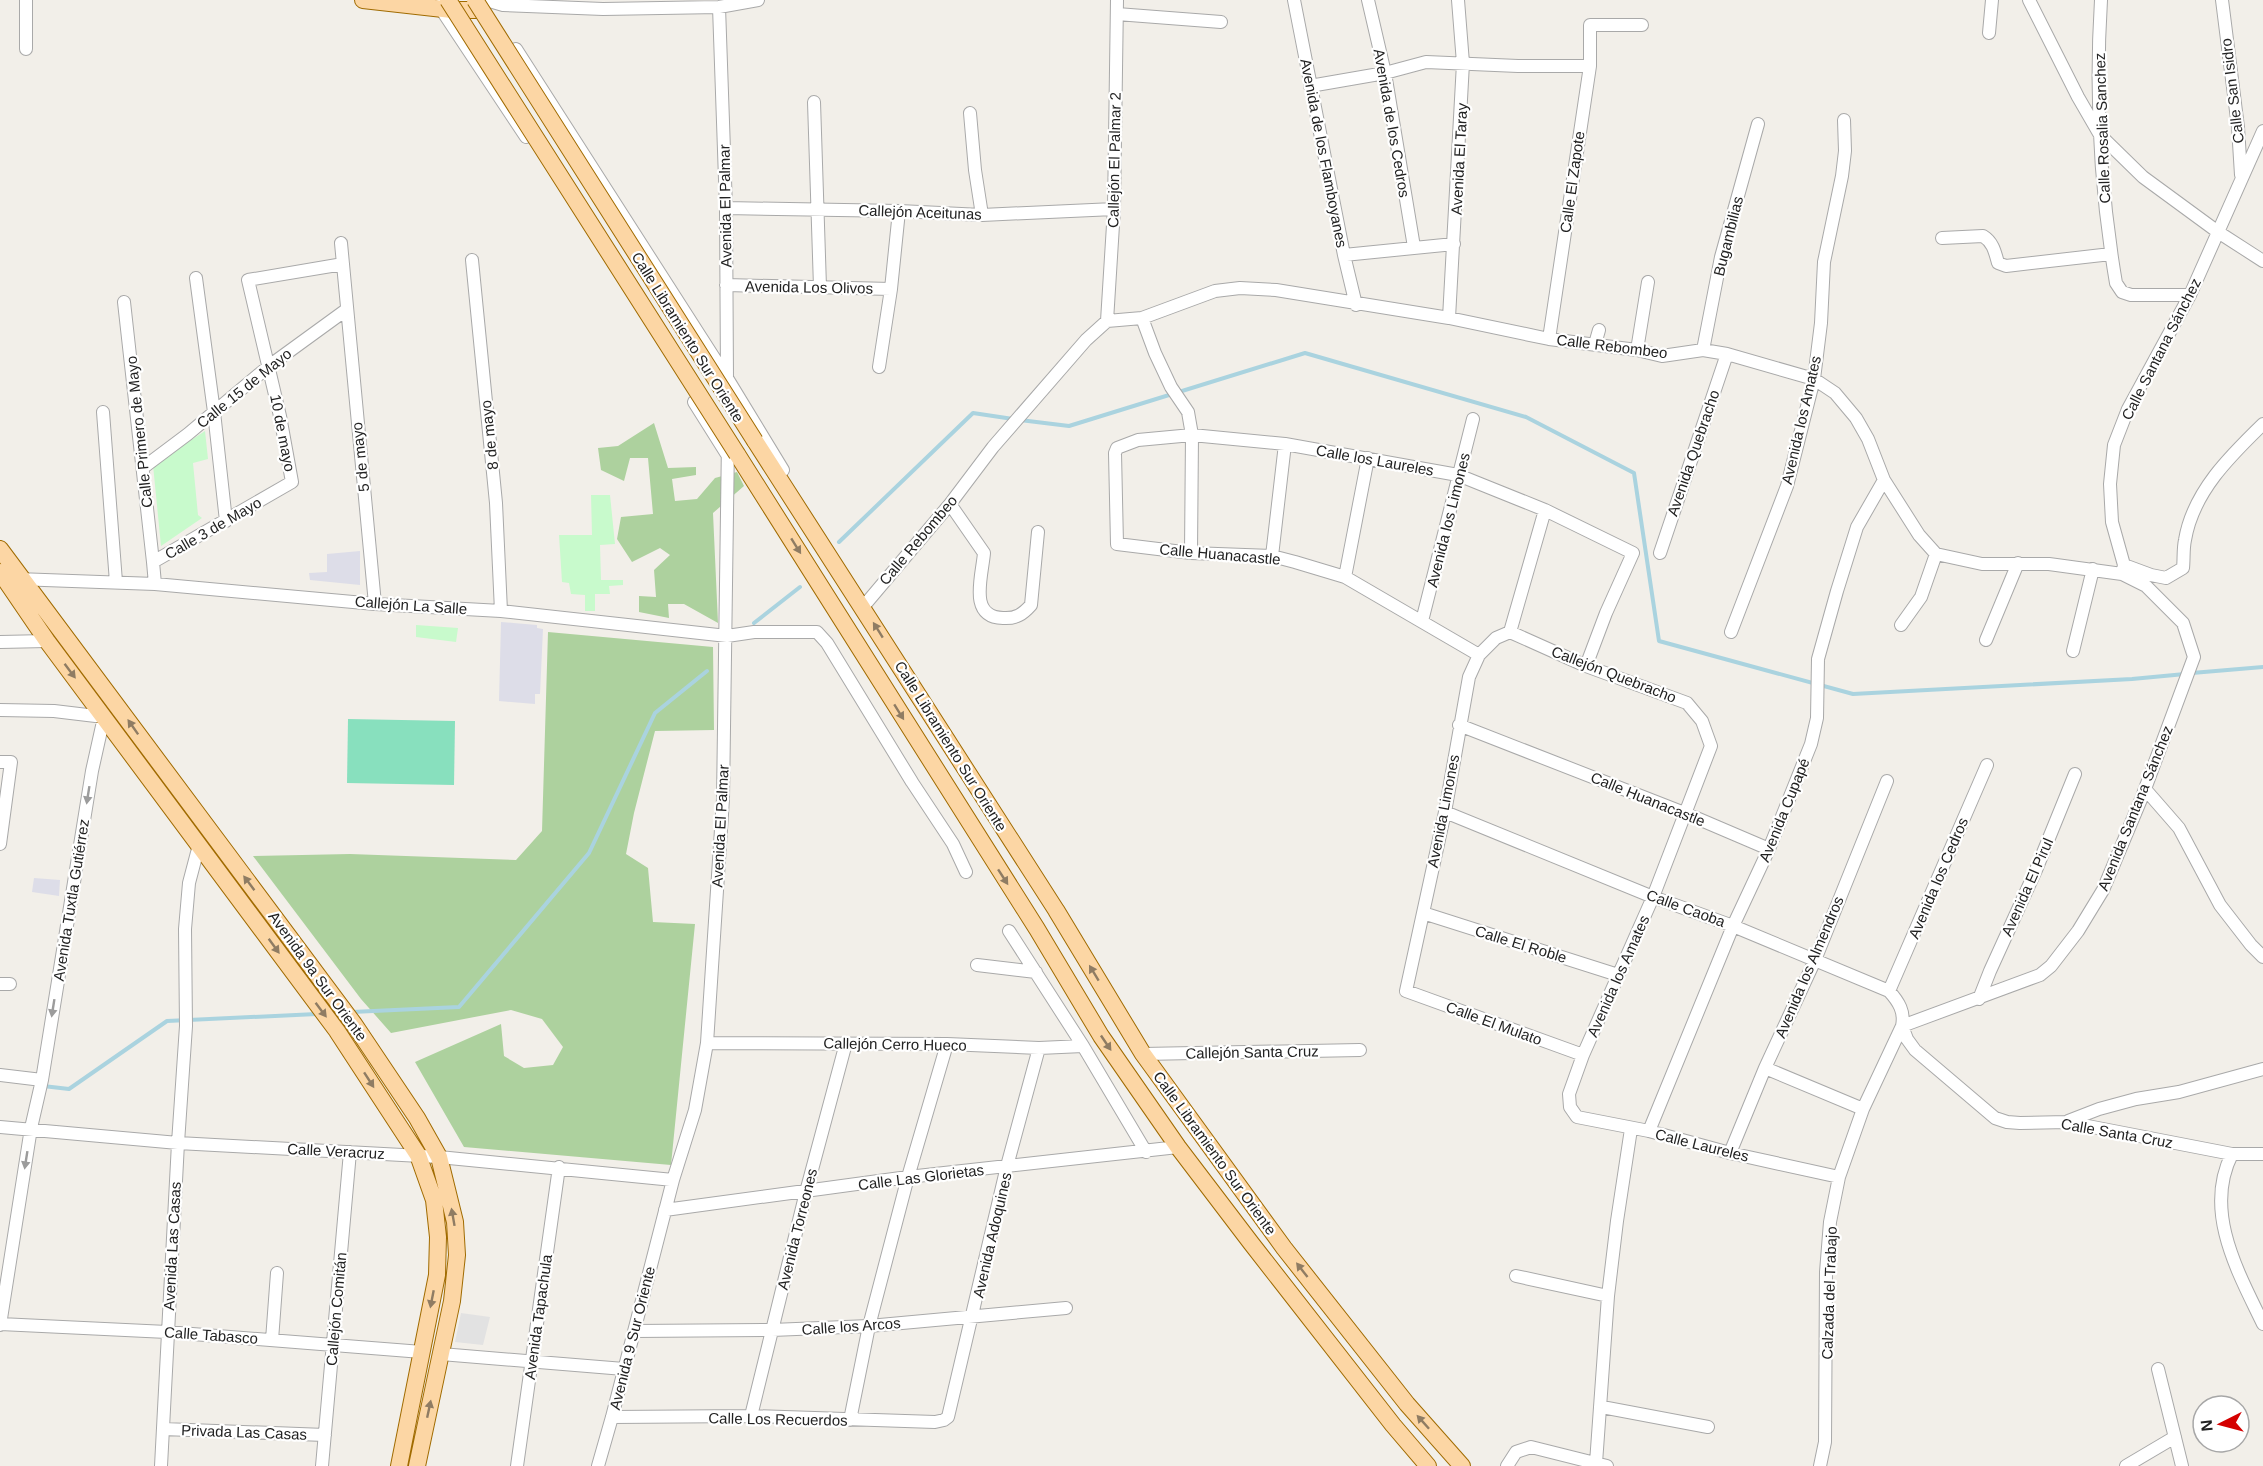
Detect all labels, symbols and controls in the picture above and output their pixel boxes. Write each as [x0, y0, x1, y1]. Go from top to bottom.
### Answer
street label: Calle San Isidro [2217, 37, 2247, 145]
street label: Avenida de los Cedros [1371, 47, 1413, 199]
street label: Calle Rosalia Sanchez [2091, 52, 2113, 204]
street label: Avenida de los Flamboyanes [1297, 57, 1351, 249]
street label: Callejón El Palmar 2 [1104, 92, 1124, 228]
street label: Avenida El Taray [1448, 102, 1470, 215]
street label: Calle El Zapote [1556, 130, 1588, 234]
street label: Avenida El Palmar [715, 144, 735, 268]
street label: Bugambilias [1710, 194, 1746, 278]
street label: Callejón Aceitunas [858, 201, 982, 223]
street label: Calle Libramiento Sur Oriente [628, 249, 748, 425]
street label: Calle Santana Sánchez [2118, 275, 2204, 423]
street label: Avenida Los Olivos [745, 277, 873, 297]
street label: Calle Rebombeo [1556, 331, 1668, 361]
street label: Calle 15 de Mayo [193, 345, 295, 431]
street label: Avenida los Amates [1778, 354, 1824, 486]
street label: Calle Primero de Mayo [123, 355, 155, 509]
street label: Avenida Quebracho [1663, 388, 1723, 518]
street label: 10 de mayo [267, 393, 299, 473]
street label: 8 de mayo [477, 399, 501, 471]
street label: 5 de mayo [348, 421, 372, 493]
street label: Calle los Laureles [1315, 441, 1435, 479]
street label: Avenida los Limones [1423, 451, 1473, 589]
street label: Calle Rebombeo [876, 492, 960, 588]
street label: Calle 3 de Mayo [162, 494, 264, 562]
one-way arrow [790, 538, 801, 554]
street label: Calle Huanacastle [1159, 540, 1281, 568]
street label: Callejón La Salle [354, 593, 468, 617]
one-way arrow [872, 622, 883, 638]
street label: Callejón Quebracho [1549, 642, 1679, 706]
street label: Calle Libramiento Sur Oriente [891, 658, 1011, 834]
one-way arrow [64, 663, 76, 679]
one-way arrow [894, 704, 905, 720]
one-way arrow [127, 719, 139, 735]
street label: Avenida Santana Sánchez [2094, 723, 2176, 893]
street label: Avenida Limones [1424, 753, 1462, 869]
street label: Avenida Cupapé [1755, 756, 1813, 864]
street label: Avenida El Palmar [708, 764, 732, 888]
street label: Calle Huanacastle [1588, 768, 1708, 830]
one-way arrow [84, 785, 93, 804]
street label: Avenida los Cedros [1905, 815, 1971, 941]
street label: Avenida Tuxtla Gutiérrez [50, 818, 92, 982]
street label: Avenida El Pirul [1998, 835, 2056, 939]
one-way arrow [997, 869, 1008, 885]
one-way arrow [243, 875, 255, 891]
street label: Calle Caoba [1644, 886, 1728, 930]
street label: Avenida los Almendros [1771, 894, 1847, 1040]
street label: Avenida 9a Sur Oriente [265, 908, 371, 1044]
street label: Avenida los Amates [1583, 912, 1653, 1040]
street label: Calle El Roble [1473, 922, 1569, 966]
one-way arrow [268, 937, 280, 953]
one-way arrow [1089, 964, 1099, 981]
street label: Calle El Mulato [1444, 998, 1544, 1048]
one-way arrow [49, 999, 58, 1018]
one-way arrow [315, 1003, 327, 1018]
street label: Callejón Cerro Hueco [823, 1034, 967, 1054]
one-way arrow [1100, 1034, 1112, 1050]
street label: Callejón Santa Cruz [1185, 1042, 1319, 1062]
street label: Calle Libramiento Sur Oriente [1150, 1068, 1280, 1238]
one-way arrow [363, 1072, 374, 1088]
street label: Calle Santa Cruz [2060, 1115, 2174, 1151]
street label: Calle Laureles [1653, 1125, 1751, 1165]
street label: Calle Veracruz [287, 1140, 385, 1162]
one-way arrow [21, 1151, 30, 1170]
street label: Calle Las Glorietas [857, 1161, 985, 1193]
street label: Avenida Torreones [774, 1167, 820, 1291]
street label: Avenida Adoquines [969, 1171, 1015, 1299]
street label: Avenida Las Casas [160, 1181, 184, 1311]
one-way arrow [449, 1207, 458, 1226]
street label: Calzada del Trabajo [1818, 1226, 1840, 1360]
street label: Callejón Comitán [323, 1251, 349, 1367]
street label: Avenida Tapachula [521, 1253, 555, 1381]
one-way arrow [1295, 1262, 1308, 1278]
street label: Avenida 9 Sur Oriente [606, 1264, 658, 1412]
one-way arrow [427, 1290, 436, 1309]
street label: Calle los Arcos [801, 1314, 901, 1338]
street label: Calle Tabasco [164, 1323, 258, 1347]
north arrow [2191, 1394, 2251, 1454]
one-way arrow [425, 1400, 435, 1418]
street label: Calle Los Recuerdos [708, 1409, 848, 1429]
one-way arrow [1416, 1415, 1430, 1430]
text: N [2198, 1419, 2216, 1432]
street label: Privada Las Casas [181, 1421, 307, 1443]

